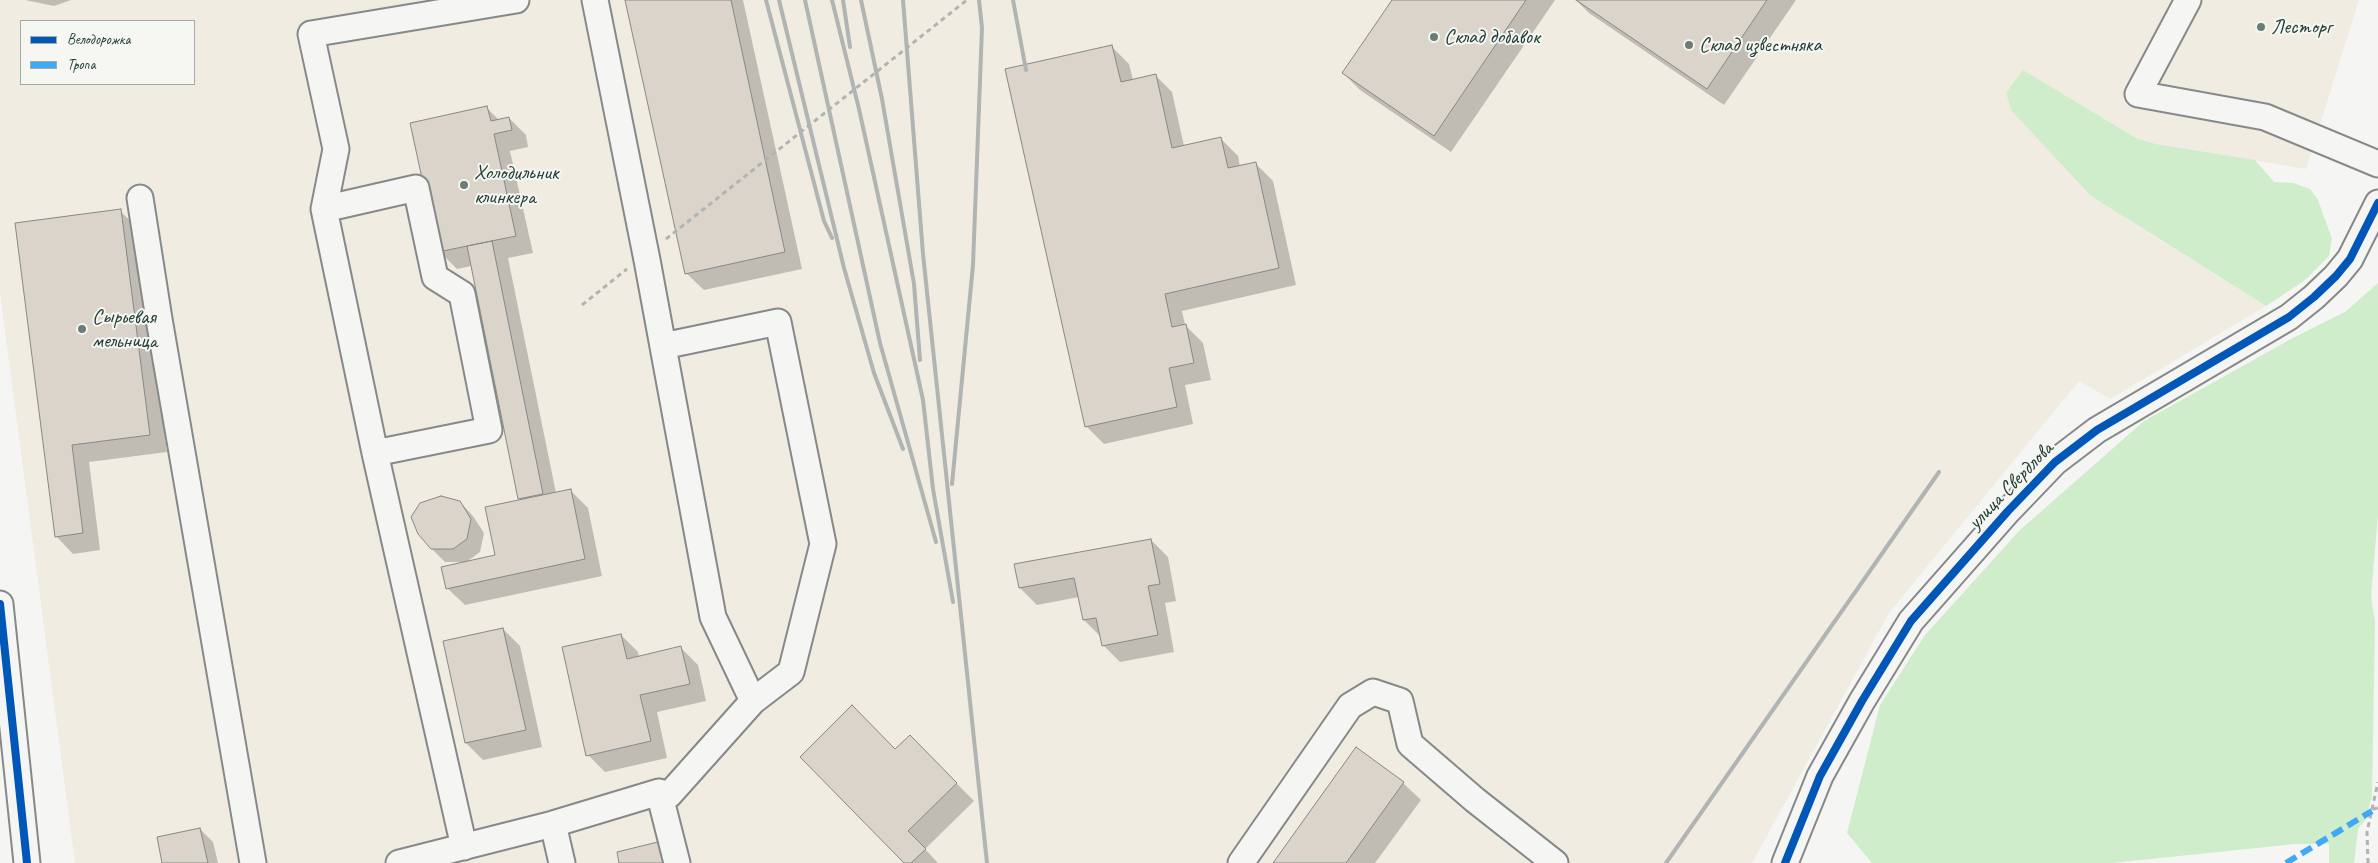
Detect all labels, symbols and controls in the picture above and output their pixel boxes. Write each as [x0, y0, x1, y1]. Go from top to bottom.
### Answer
place label: Лесторг [2271, 14, 2332, 40]
legend [20, 20, 195, 85]
marker: Лесторг [2255, 21, 2267, 33]
place label: Склад добавок [1444, 24, 1540, 50]
text: Велодорожка [67, 30, 130, 49]
marker: Склад добавок [1428, 31, 1440, 43]
place label: Склад известняка [1699, 32, 1822, 58]
marker: Склад известняка [1683, 39, 1695, 51]
text: Тропа [67, 55, 95, 74]
place label: Холодильник клинкера [474, 160, 559, 210]
marker: Холодильник клинкера [458, 179, 470, 191]
place label: Сырьевая мельница [92, 304, 157, 354]
marker: Сырьевая мельница [76, 323, 88, 335]
street label: улица Свердлова [1963, 437, 2059, 535]

